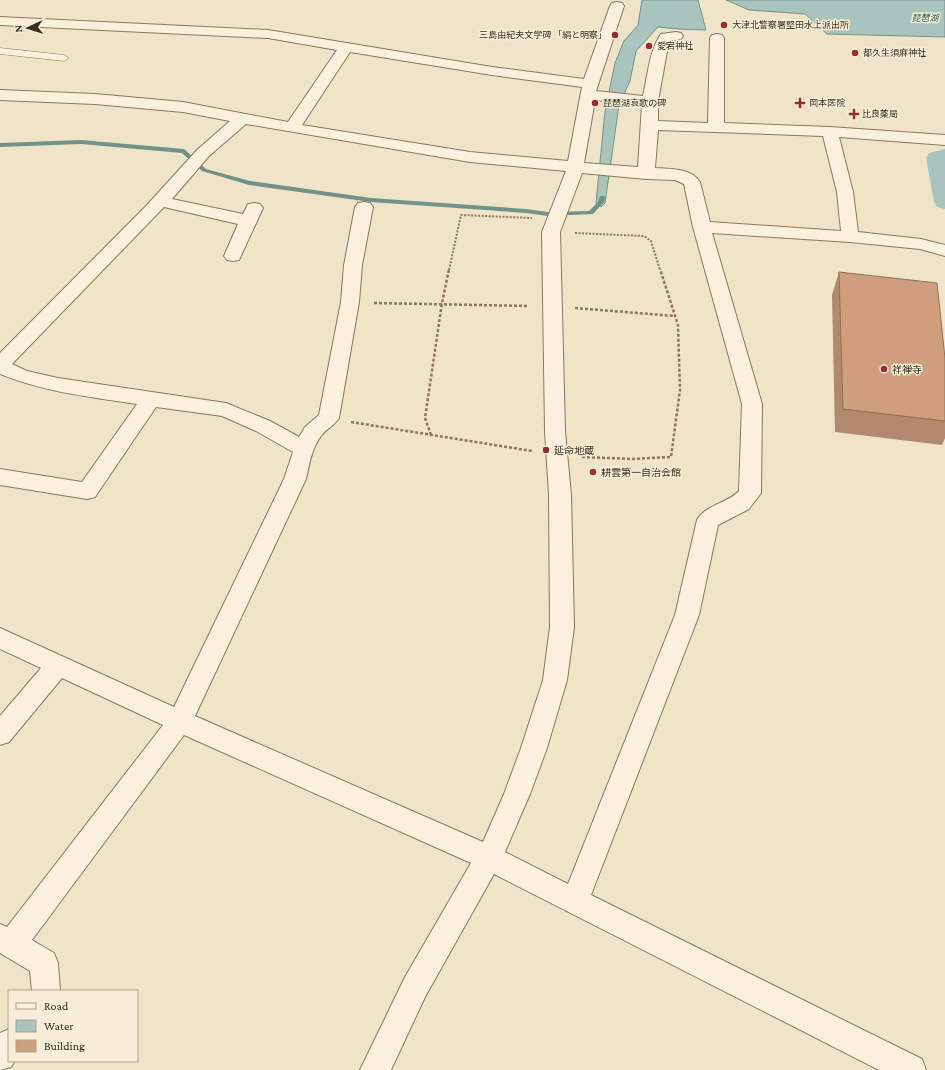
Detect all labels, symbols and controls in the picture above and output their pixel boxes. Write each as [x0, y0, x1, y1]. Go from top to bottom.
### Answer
north arrow [8, 8, 48, 48]
water label: 琵琶湖 [911, 13, 940, 23]
marker: 大津北警察署堅田水上派出所 [719, 20, 729, 30]
place label: 大津北警察署堅田水上派出所 [732, 20, 849, 30]
text: N [12, 24, 24, 33]
place label: 三島由紀夫文学碑 「絹と明察」 [479, 30, 607, 40]
marker: 三島由紀夫文学碑 「絹と明察」 [610, 30, 620, 40]
marker: 愛宕神社 [644, 41, 654, 51]
place label: 愛宕神社 [657, 41, 693, 51]
marker: 都久生須麻神社 [850, 48, 860, 58]
place label: 都久生須麻神社 [863, 48, 926, 58]
marker: 岡本医院 [794, 97, 806, 109]
marker: 琵琶湖哀歌の碑 [590, 98, 600, 108]
place label: 琵琶湖哀歌の碑 [603, 98, 666, 108]
place label: 岡本医院 [809, 98, 845, 108]
marker: 比良薬局 [849, 109, 859, 119]
place label: 比良薬局 [862, 109, 898, 119]
marker: 祥禅寺 [879, 364, 889, 374]
place label: 祥禅寺 [892, 364, 922, 375]
marker: 延命地蔵 [541, 445, 551, 455]
place label: 延命地蔵 [554, 445, 594, 456]
marker: 耕雲第一自治会館 [588, 467, 598, 477]
place label: 耕雲第一自治会館 [601, 467, 681, 478]
legend [8, 990, 138, 1062]
text: Road [44, 999, 69, 1013]
text: Water [44, 1019, 74, 1033]
text: Building [44, 1039, 85, 1053]

